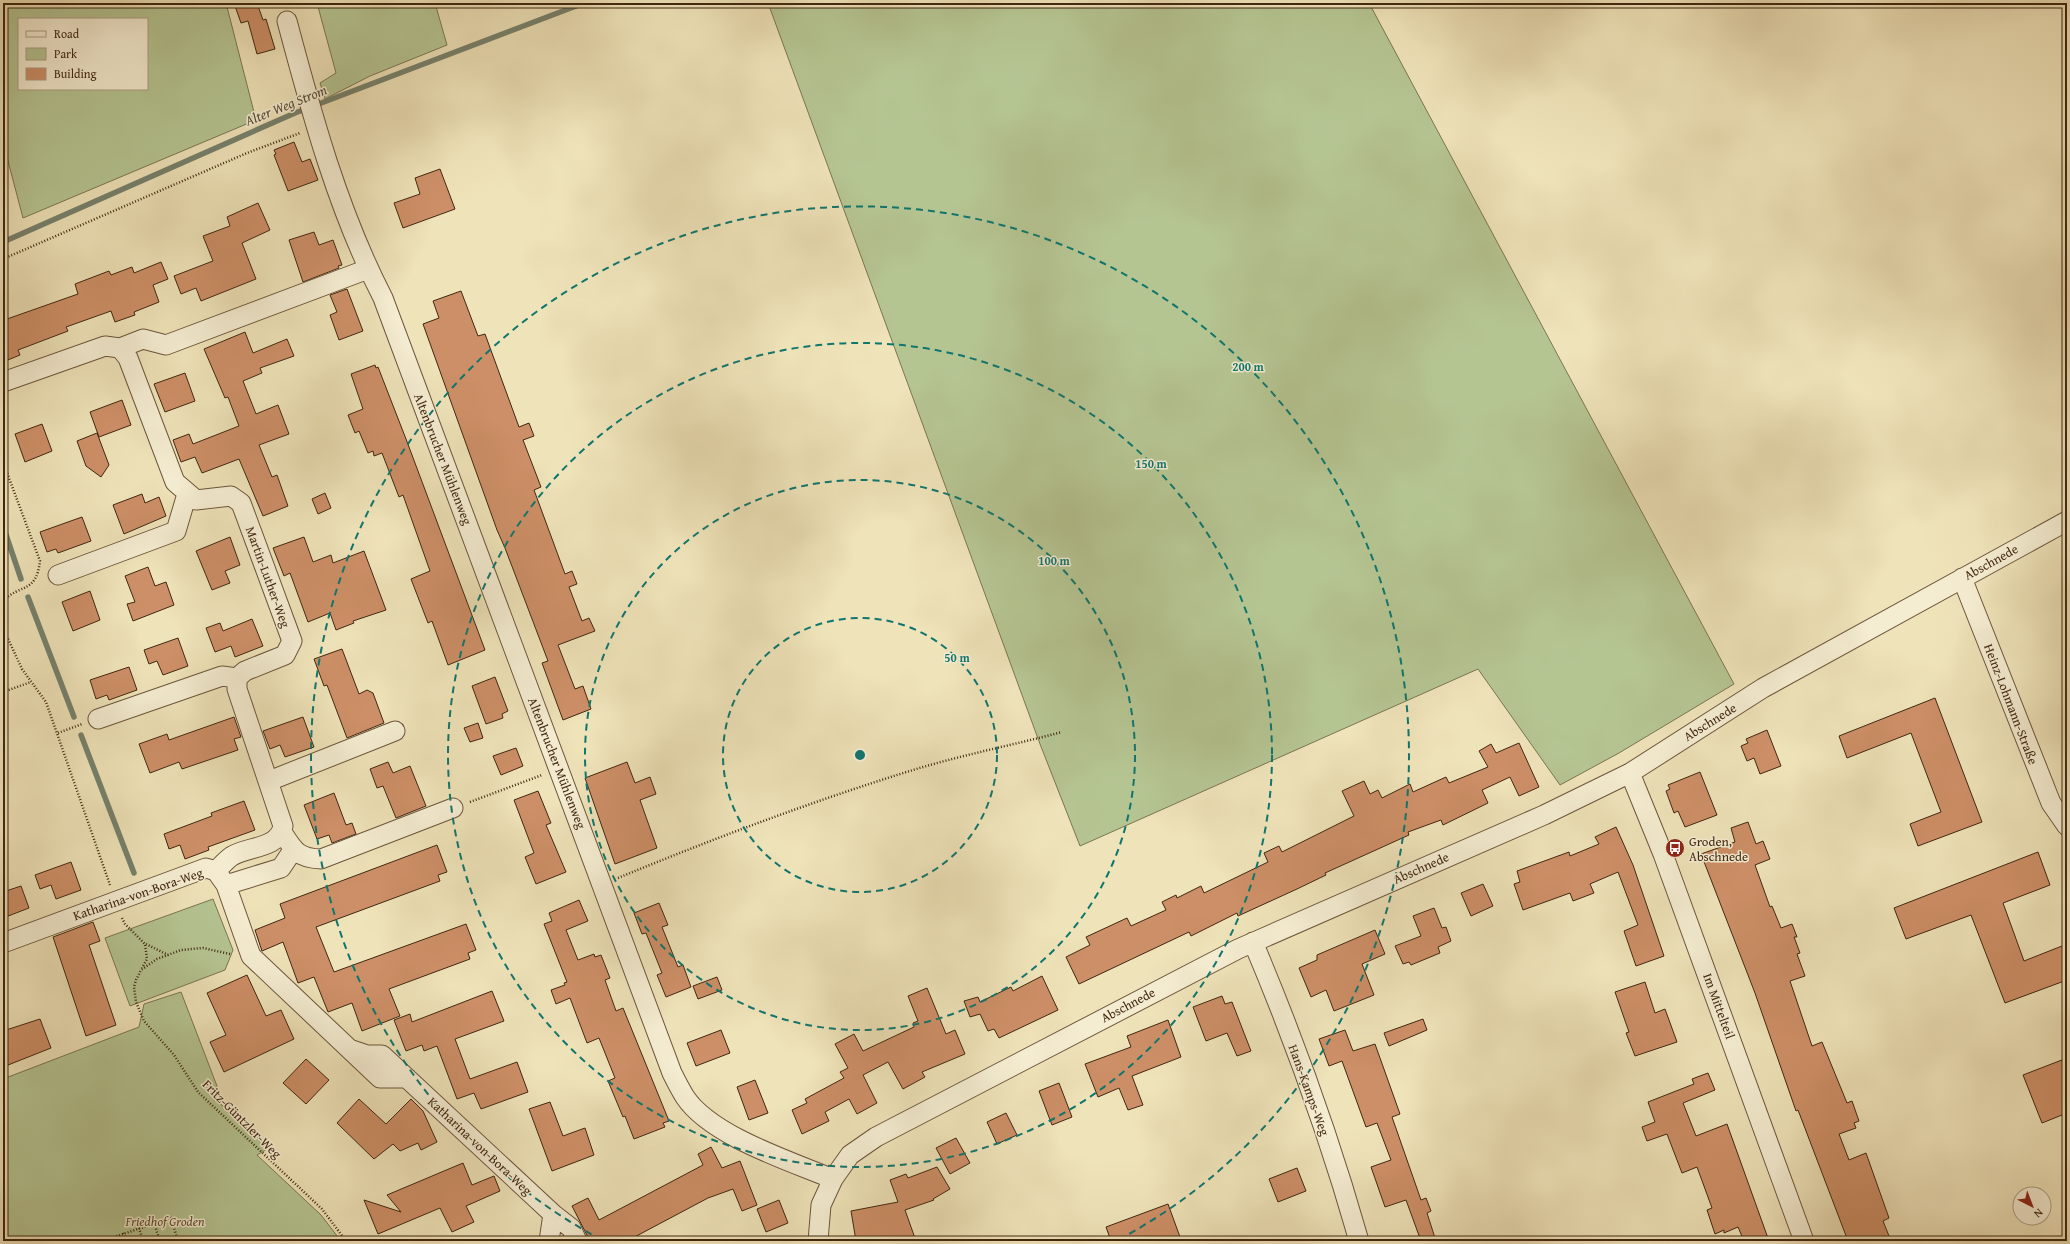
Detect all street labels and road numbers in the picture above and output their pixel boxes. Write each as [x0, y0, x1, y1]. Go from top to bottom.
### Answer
street label: Altenbrucher Mühlenweg [409, 391, 477, 528]
street label: Martin-Luther-Weg [241, 524, 295, 631]
street label: Abschnede [1961, 539, 2021, 585]
street label: Heinz-Lohmann-Straße [1979, 641, 2043, 767]
street label: Altenbrucher Mühlenweg [523, 695, 591, 832]
street label: Abschnede [1680, 698, 1740, 746]
street label: Abschnede [1390, 847, 1452, 889]
street label: Katharina-von-Bora-Weg [70, 863, 206, 925]
street label: Im Mittelteil [1698, 970, 1740, 1042]
street label: Abschnede [1097, 983, 1159, 1027]
street label: Hans-Kamps-Weg [1284, 1042, 1335, 1139]
street label: Fritz-Güntzler-Weg [198, 1075, 286, 1163]
street label: Katharina-von-Bora-Weg [424, 1093, 537, 1200]

